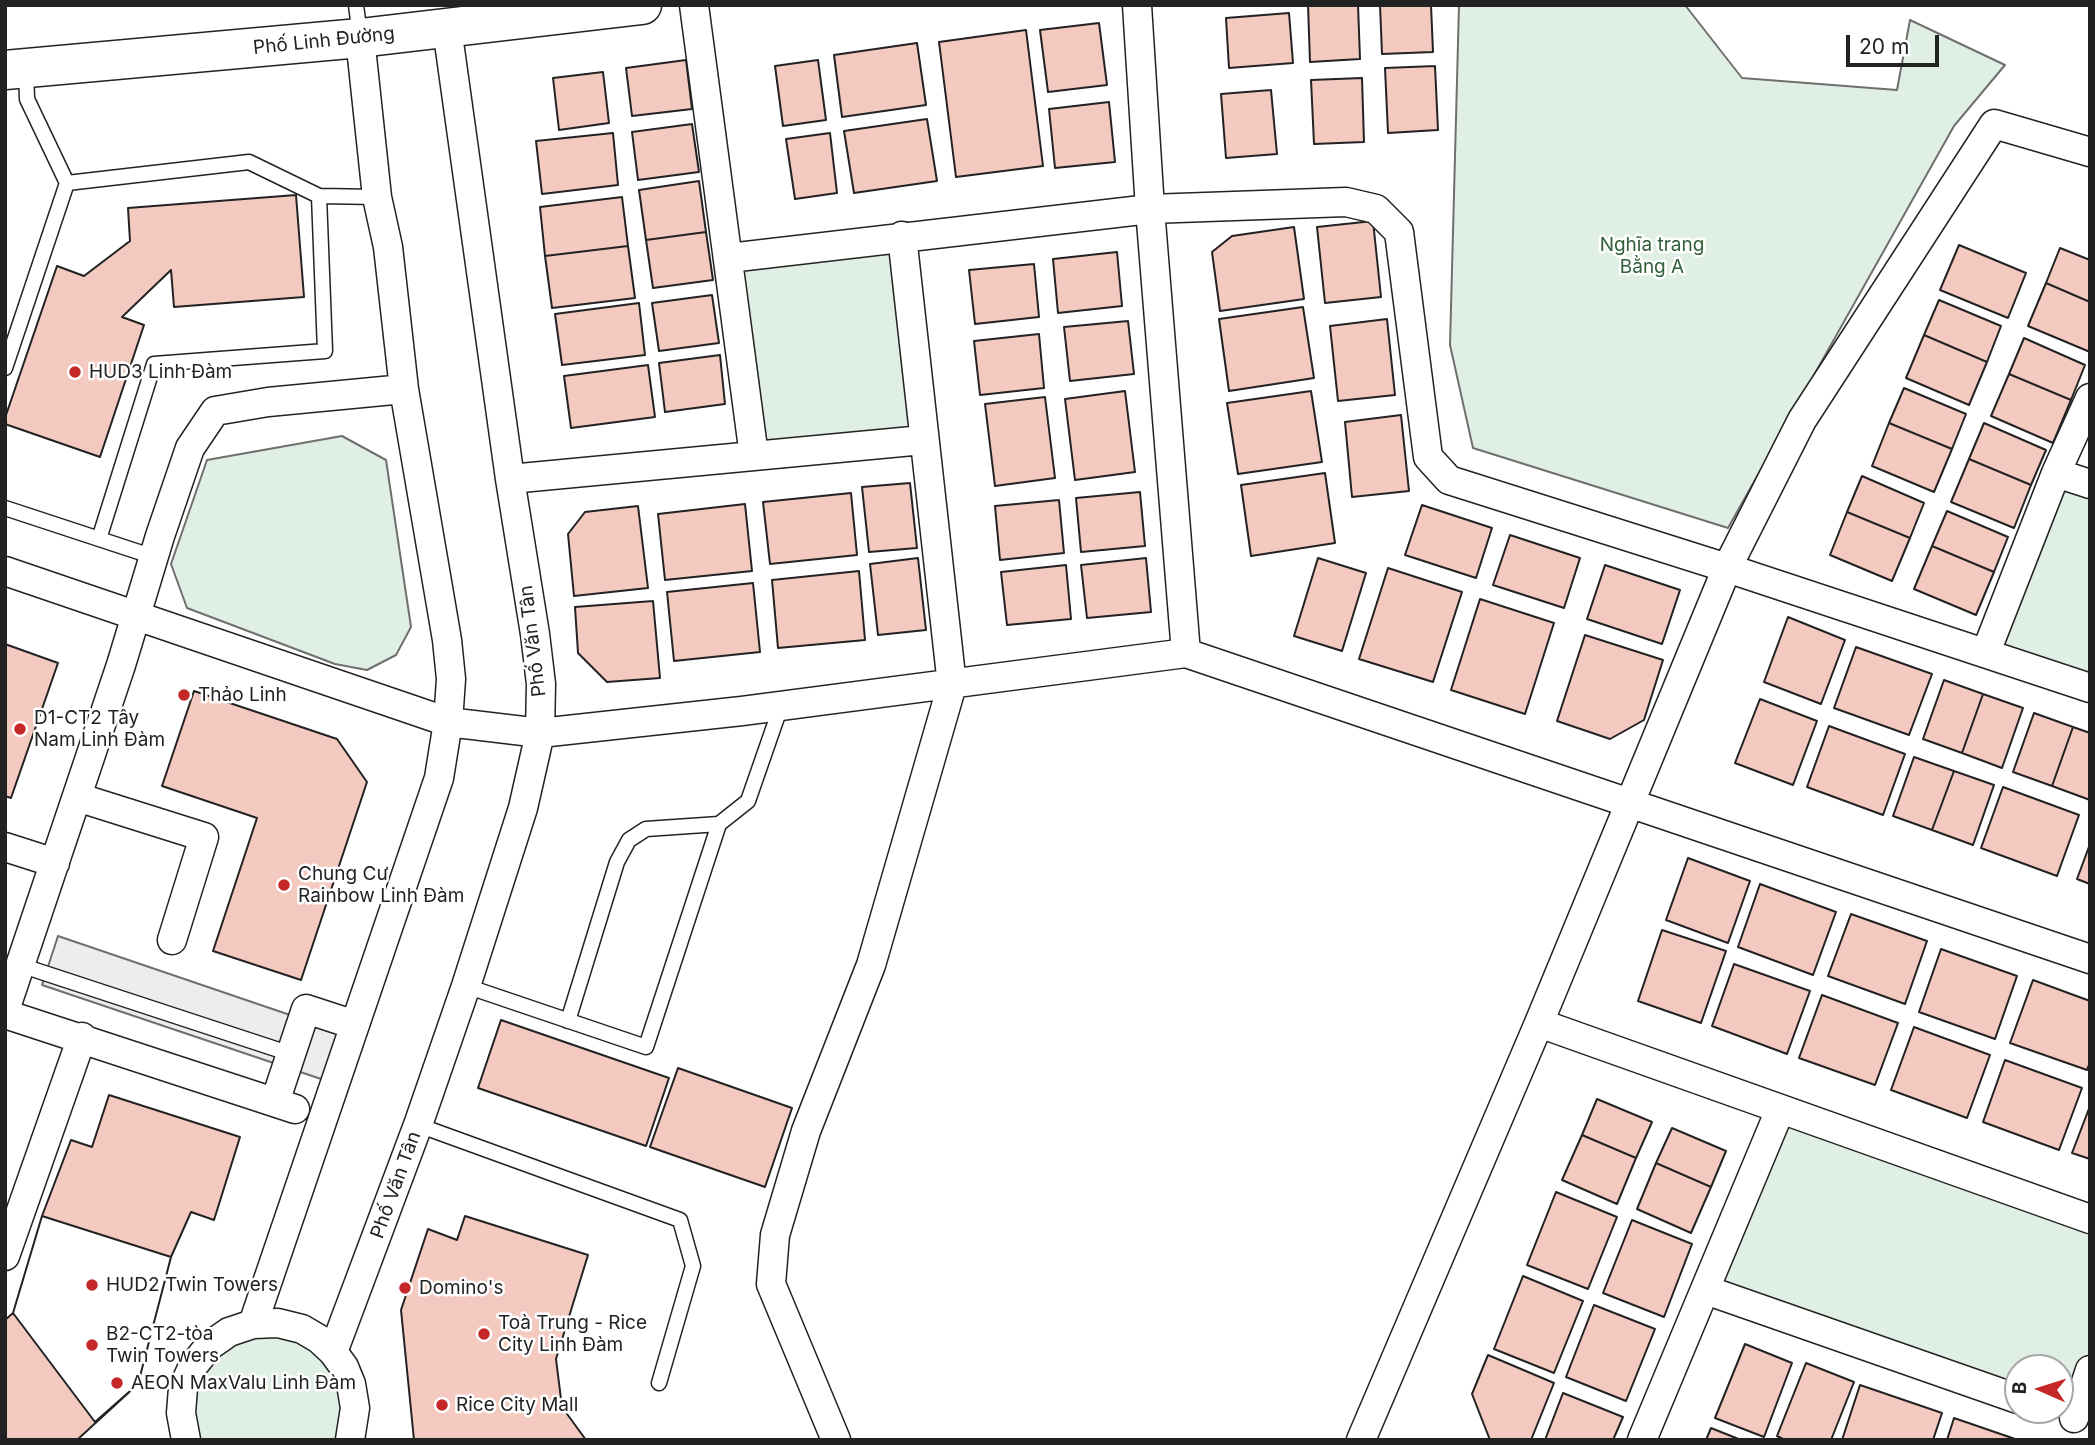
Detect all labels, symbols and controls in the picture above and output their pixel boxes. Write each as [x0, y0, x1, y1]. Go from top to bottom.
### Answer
scale bar [1850, 21, 1943, 65]
street label: Phố Linh Đường [252, 22, 396, 60]
text: 20 m [1859, 34, 1909, 59]
park label: Nghĩa trang Bằng A [1600, 234, 1704, 278]
place label: HUD3 Linh Đàm [89, 361, 232, 383]
marker: HUD3 Linh Đàm [67, 364, 83, 380]
street label: Phố Văn Tân [515, 584, 551, 698]
place label: Thảo Linh [198, 684, 287, 706]
marker: Thảo Linh [176, 687, 192, 703]
place label: D1-CT2 Tây Nam Linh Đàm [34, 707, 165, 751]
marker: D1-CT2 Tây Nam Linh Đàm [12, 721, 28, 737]
place label: Chung Cư Rainbow Linh Đàm [298, 863, 464, 907]
marker: Chung Cư Rainbow Linh Đàm [276, 877, 292, 893]
street label: Phố Văn Tân [366, 1128, 426, 1242]
place label: HUD2 Twin Towers [106, 1274, 278, 1296]
marker: HUD2 Twin Towers [84, 1277, 100, 1293]
place label: Domino's [419, 1277, 503, 1299]
marker: Domino's [397, 1280, 413, 1296]
place label: Toà Trung - Rice City Linh Đàm [498, 1312, 647, 1356]
place label: B2-CT2-tòa Twin Towers [106, 1323, 219, 1367]
marker: Toà Trung - Rice City Linh Đàm [476, 1326, 492, 1342]
marker: B2-CT2-tòa Twin Towers [84, 1337, 100, 1353]
north arrow [2004, 1354, 2074, 1424]
place label: AEON MaxValu Linh Đàm [131, 1372, 356, 1394]
marker: AEON MaxValu Linh Đàm [109, 1375, 125, 1391]
text: B [2008, 1381, 2031, 1395]
place label: Rice City Mall [456, 1394, 578, 1416]
marker: Rice City Mall [434, 1397, 450, 1413]

